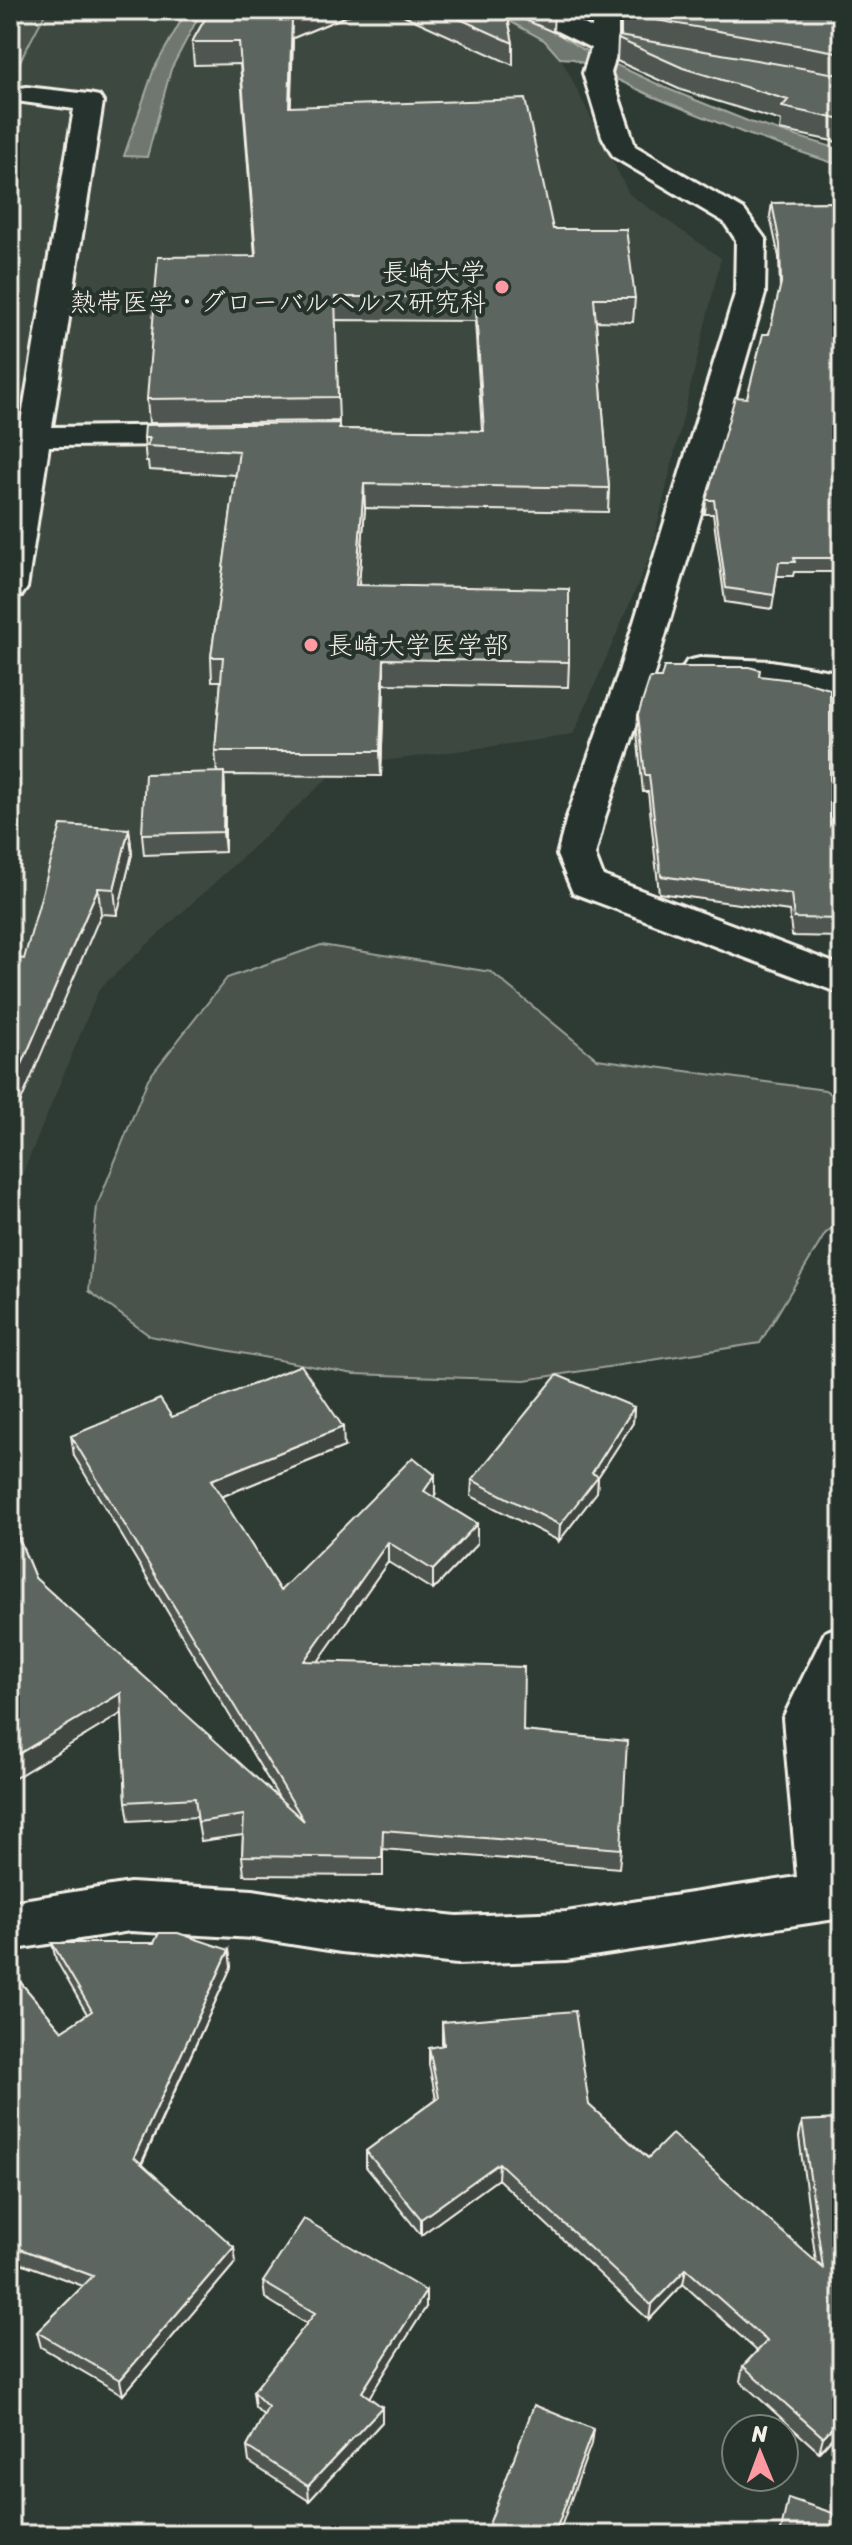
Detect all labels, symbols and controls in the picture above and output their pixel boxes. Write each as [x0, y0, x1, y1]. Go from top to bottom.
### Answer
place label: 長崎大学 熱帯医学・グローバルヘルス研究科 [70, 249, 486, 325]
marker: 長崎大学 熱帯医学・グローバルヘルス研究科 [493, 278, 511, 296]
place label: 長崎大学医学部 [327, 622, 509, 668]
marker: 長崎大学医学部 [302, 636, 320, 654]
north arrow [720, 2413, 800, 2493]
text: N [751, 2414, 768, 2453]

